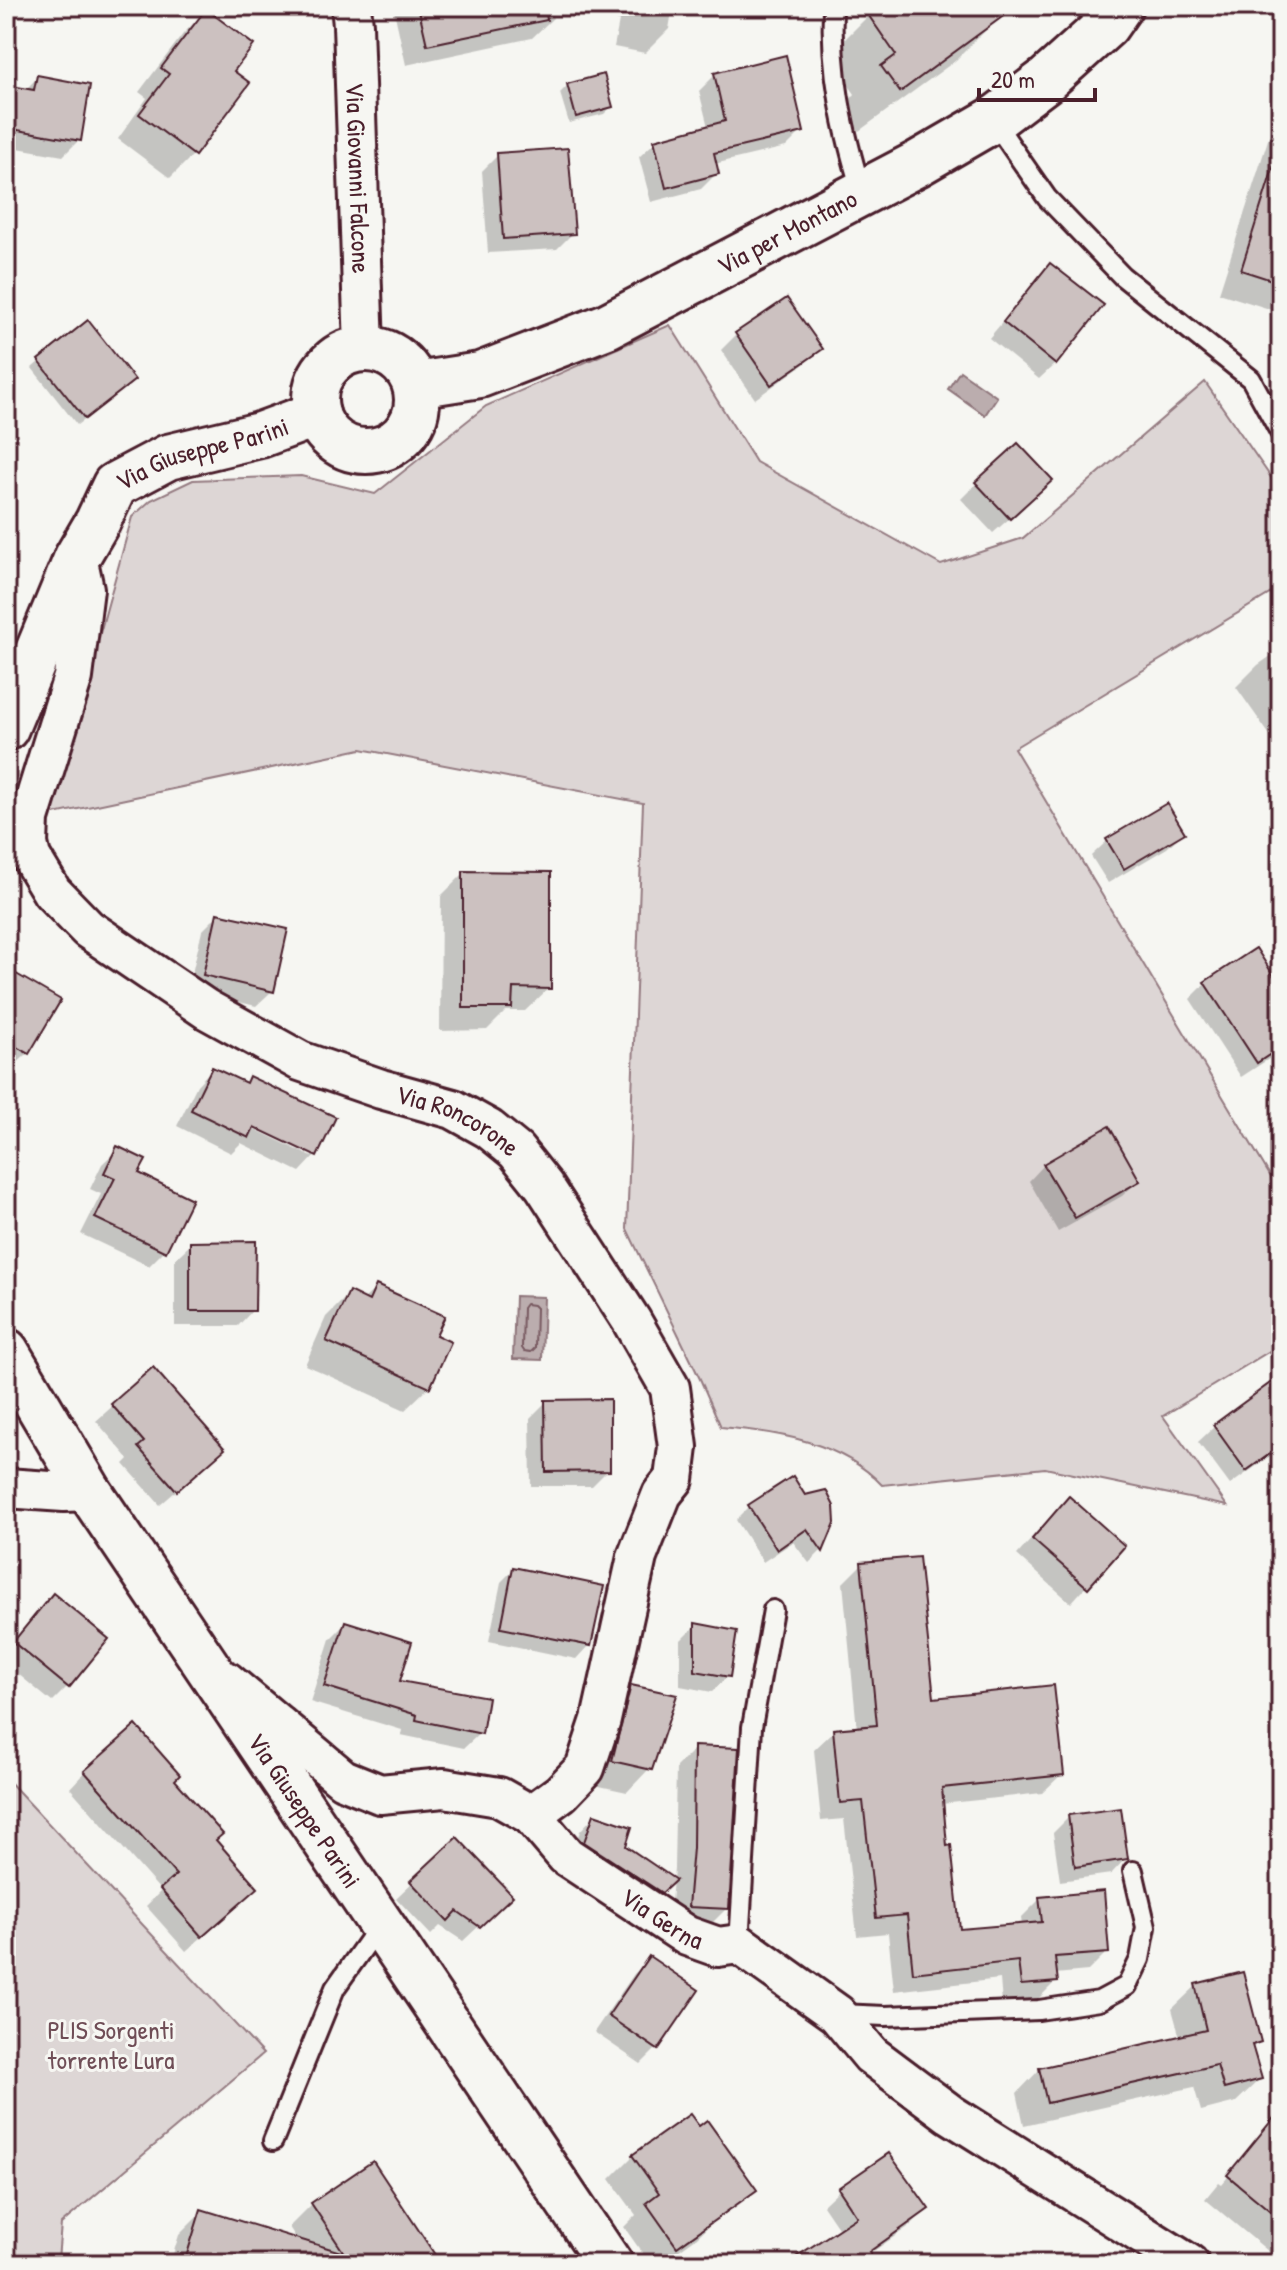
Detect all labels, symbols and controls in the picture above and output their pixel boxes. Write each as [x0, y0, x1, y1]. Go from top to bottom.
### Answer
scale bar [979, 52, 1095, 102]
text: 20 m [991, 63, 1035, 95]
street label: Via Giovanni Falcone [338, 82, 379, 274]
street label: Via per Montano [711, 180, 863, 282]
street label: Via Giuseppe Parini [109, 408, 293, 499]
street label: Via Roncorone [392, 1076, 527, 1164]
street label: Via Giuseppe Parini [240, 1726, 370, 1895]
street label: Via Gerna [614, 1879, 708, 1957]
park label: PLIS Sorgenti torrente Lura [47, 2012, 175, 2077]

